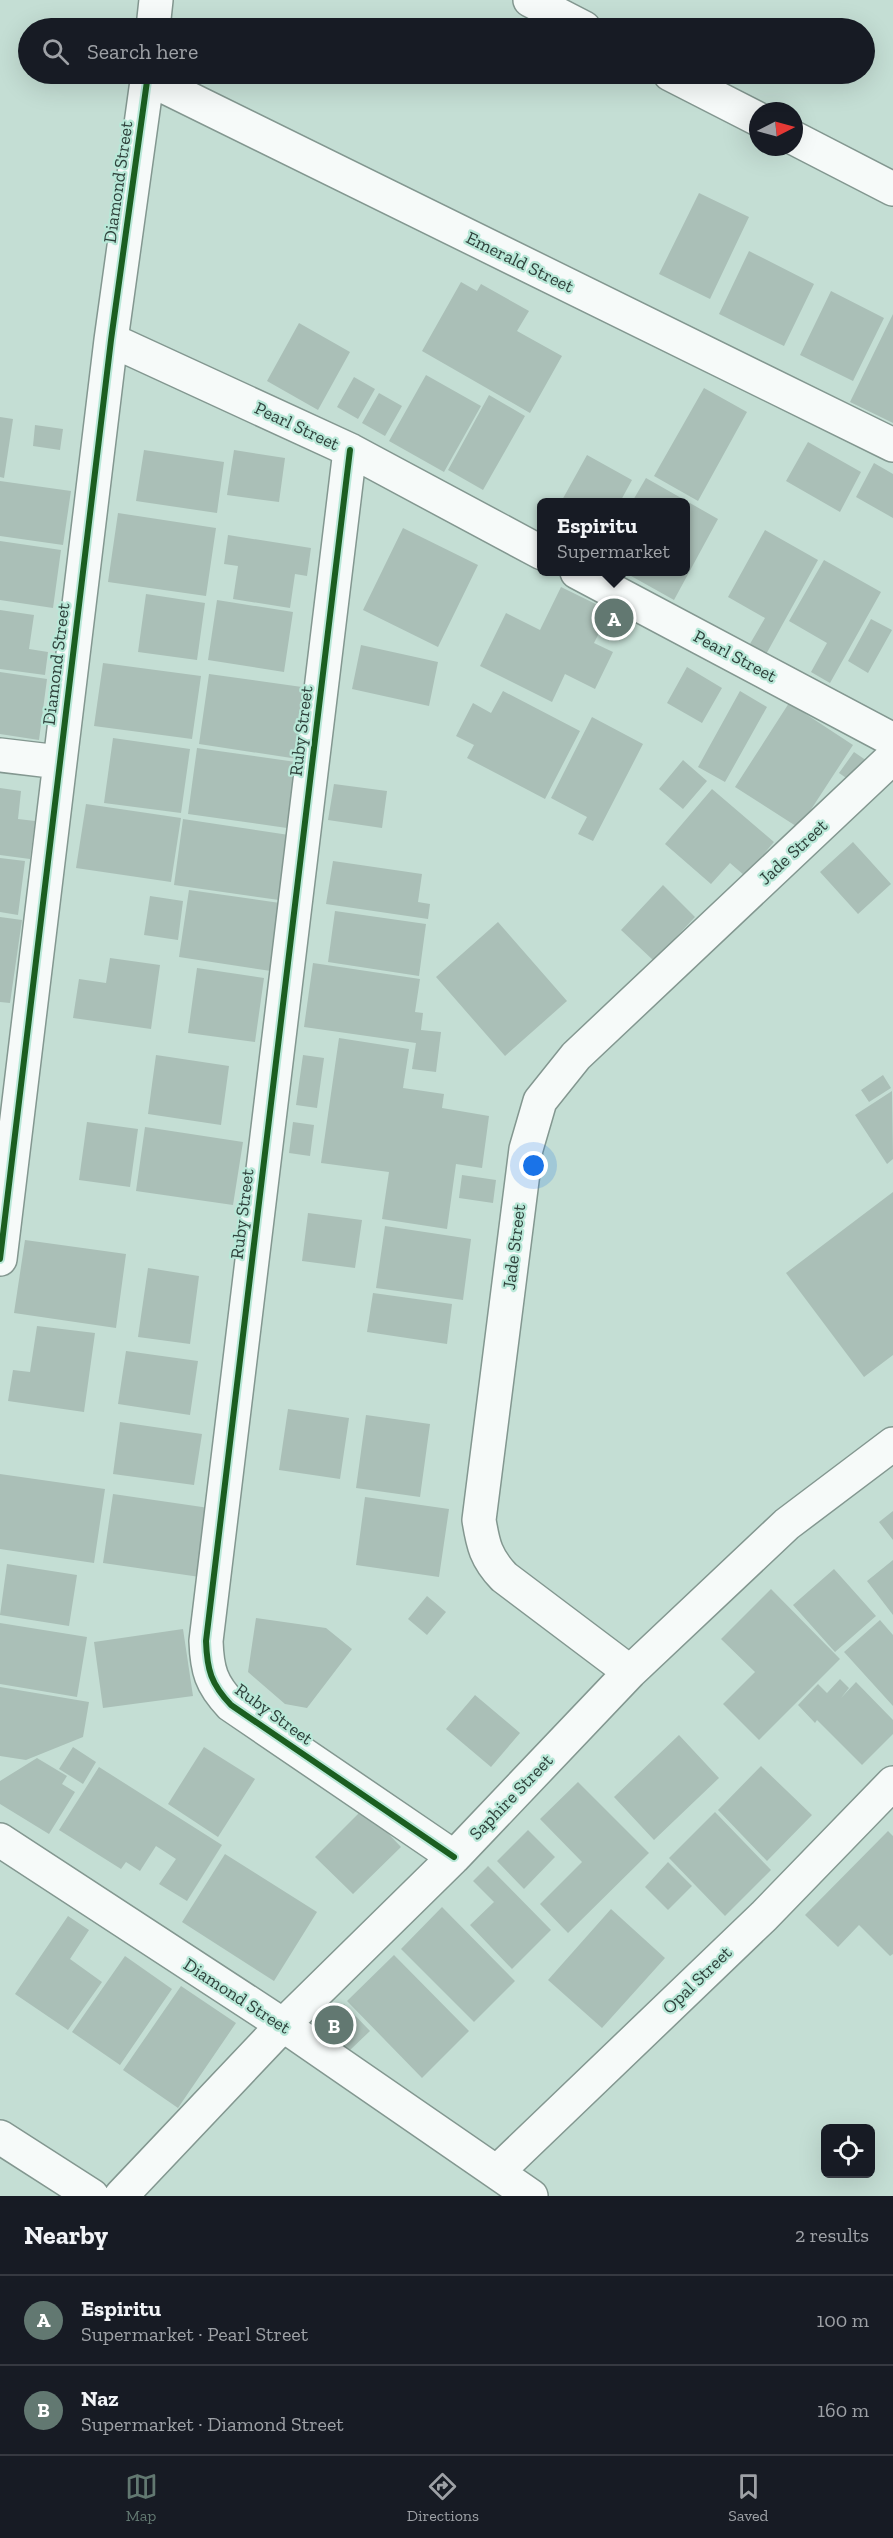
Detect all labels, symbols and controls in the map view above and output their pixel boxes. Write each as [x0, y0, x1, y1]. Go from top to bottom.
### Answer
search box [18, 18, 875, 84]
icon: search [39, 35, 72, 68]
text: Search here [87, 38, 198, 65]
north arrow [749, 102, 803, 156]
street label: Diamond Street [99, 119, 137, 244]
street label: Emerald Street [463, 226, 578, 298]
street label: Pearl Street [251, 397, 343, 455]
popup [537, 498, 690, 576]
text: Espiritu [557, 512, 637, 539]
text: Supermarket [557, 539, 670, 563]
pin: A [594, 596, 634, 640]
street label: Diamond Street [38, 601, 74, 726]
street label: Pearl Street [690, 625, 781, 687]
street label: Ruby Street [285, 684, 317, 777]
street label: Jade Street [754, 814, 832, 889]
your location [519, 1151, 548, 1180]
street label: Ruby Street [226, 1167, 258, 1260]
street label: Jade Street [498, 1203, 530, 1291]
street label: Ruby Street [231, 1678, 317, 1750]
street label: Saphire Street [465, 1749, 558, 1845]
street label: Opal Street [658, 1941, 737, 2018]
street label: Diamond Street [179, 1953, 295, 2039]
pin: B [314, 2002, 354, 2048]
map controls [821, 2124, 875, 2178]
button: locate [821, 2124, 875, 2178]
text: Nearby [24, 2219, 108, 2251]
text: 2 results [795, 2223, 869, 2247]
text: Espiritu [81, 2295, 161, 2322]
text: A [37, 2308, 50, 2332]
text: 100 m [816, 2308, 869, 2332]
text: Supermarket · Pearl Street [81, 2322, 308, 2346]
text: Naz [81, 2385, 119, 2412]
text: B [37, 2398, 50, 2422]
text: 160 m [817, 2398, 869, 2422]
text: Supermarket · Diamond Street [81, 2412, 344, 2436]
tab: Map [125, 2470, 158, 2525]
tab: Directions [407, 2470, 479, 2525]
tab: Saved [728, 2470, 768, 2525]

